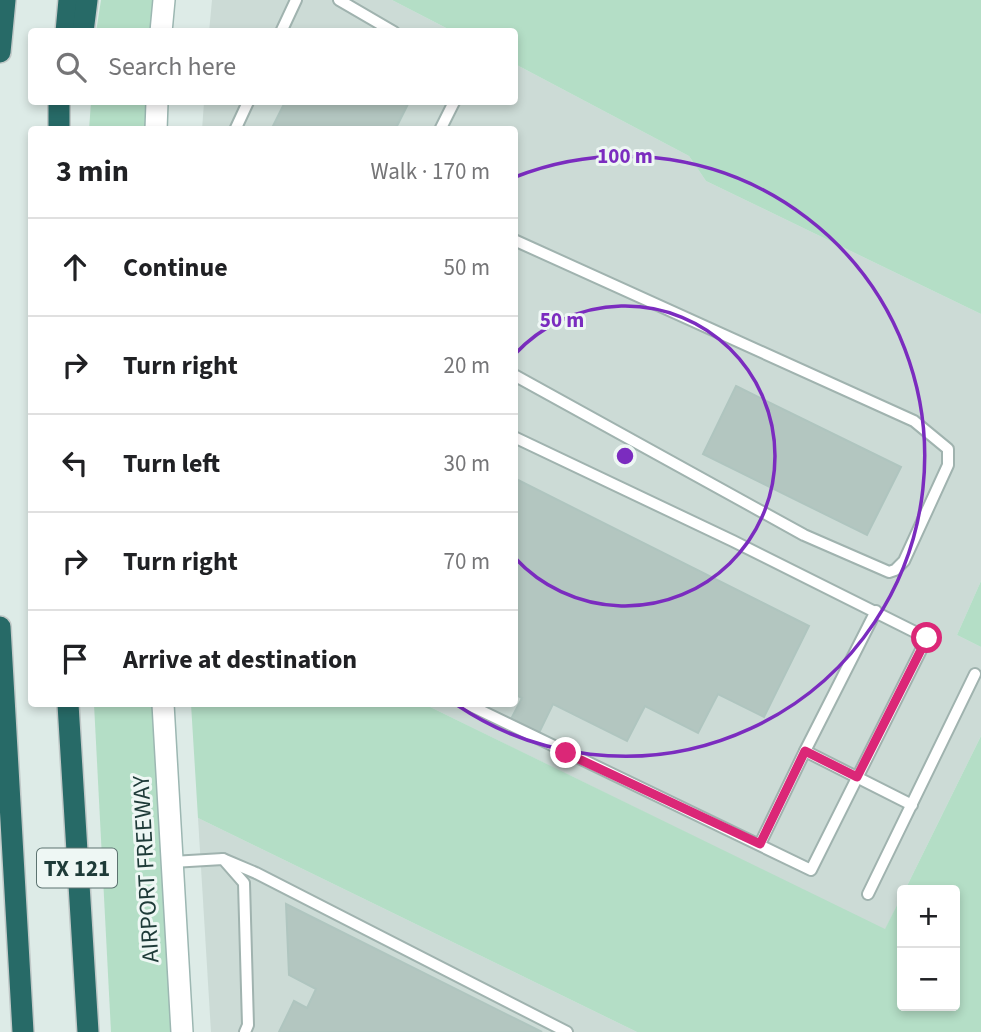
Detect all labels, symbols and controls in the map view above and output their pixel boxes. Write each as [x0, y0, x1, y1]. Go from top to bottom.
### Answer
search box [28, 28, 518, 105]
icon: search [52, 48, 90, 86]
text: Search here [108, 48, 236, 85]
text: 100 m [597, 141, 653, 171]
text: 3 min [56, 150, 129, 193]
text: Walk · 170 m [371, 155, 490, 188]
icon: ahead [56, 248, 94, 286]
text: Continue [123, 249, 228, 286]
text: 50 m [443, 251, 490, 284]
text: 50 m [540, 305, 584, 335]
icon: right [56, 346, 94, 384]
text: Turn right [123, 347, 238, 384]
text: 20 m [443, 349, 490, 382]
icon: left [56, 444, 94, 482]
centre of rings [613, 444, 637, 468]
text: Turn left [123, 445, 220, 482]
text: 30 m [443, 447, 490, 480]
icon: right [56, 542, 94, 580]
text: Turn right [123, 543, 238, 580]
text: 70 m [443, 545, 490, 578]
route start [911, 622, 942, 653]
icon: arrive [56, 640, 94, 678]
text: Arrive at destination [123, 641, 357, 678]
route end [550, 737, 581, 768]
street label: AIRPORT FREEWAY [124, 774, 168, 963]
road number: TX 121 [37, 848, 117, 888]
map controls [897, 885, 960, 1011]
button: + [897, 885, 960, 948]
button: − [897, 948, 960, 1011]

